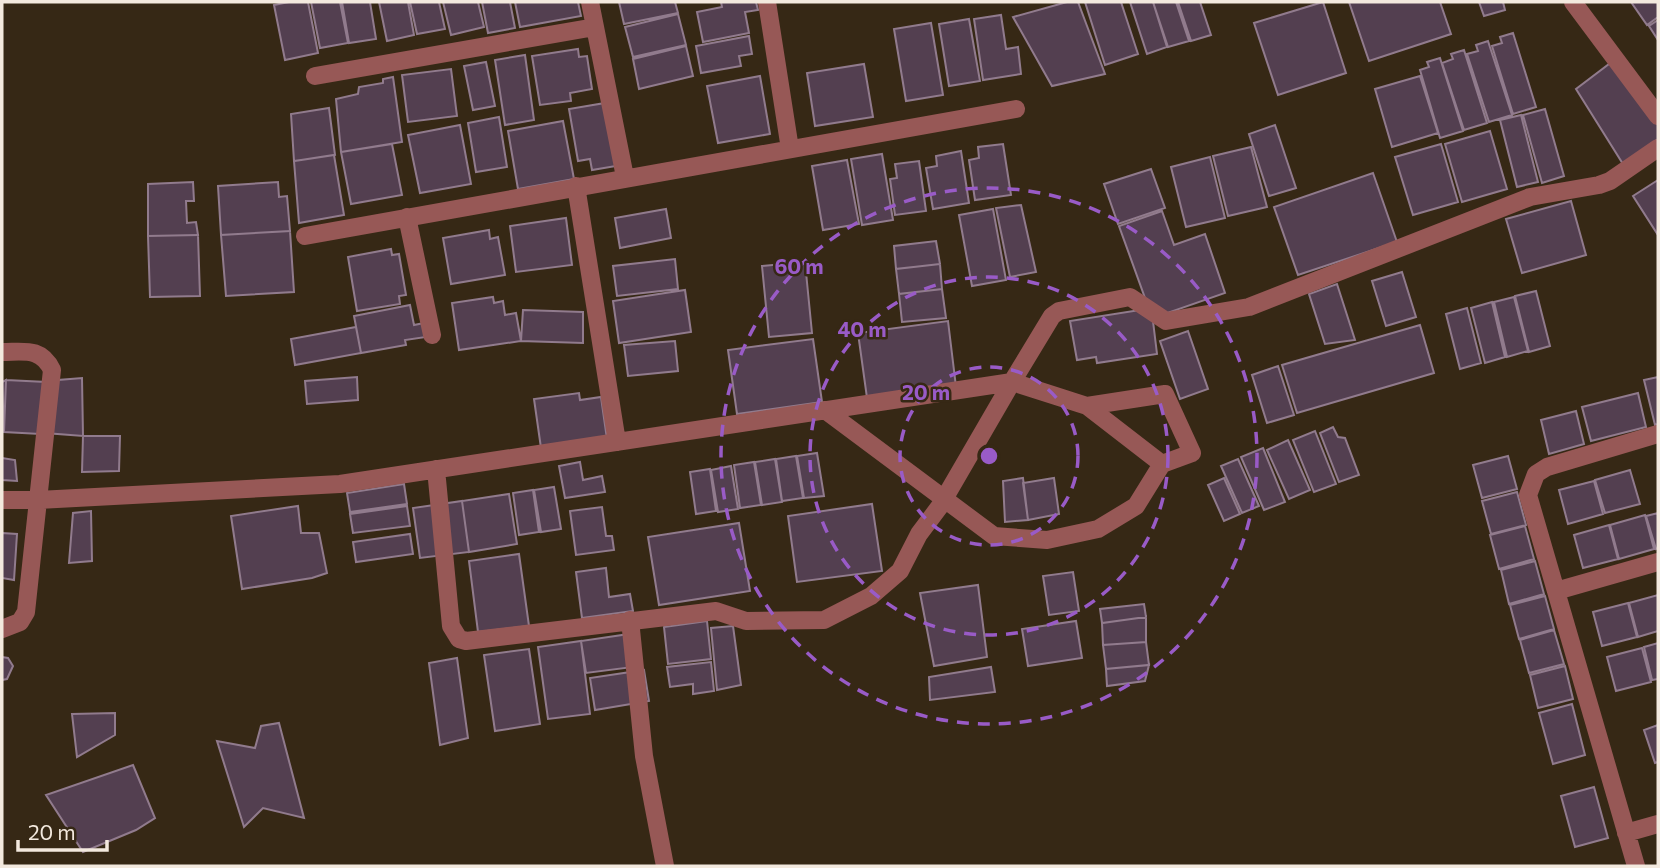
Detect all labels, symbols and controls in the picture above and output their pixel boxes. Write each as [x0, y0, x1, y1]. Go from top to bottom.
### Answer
text: 60 m [774, 253, 824, 278]
text: 40 m [837, 316, 887, 341]
text: 20 m [902, 379, 950, 404]
centre of rings [977, 444, 1001, 468]
scale bar [18, 808, 107, 852]
text: 20 m [28, 819, 76, 844]

